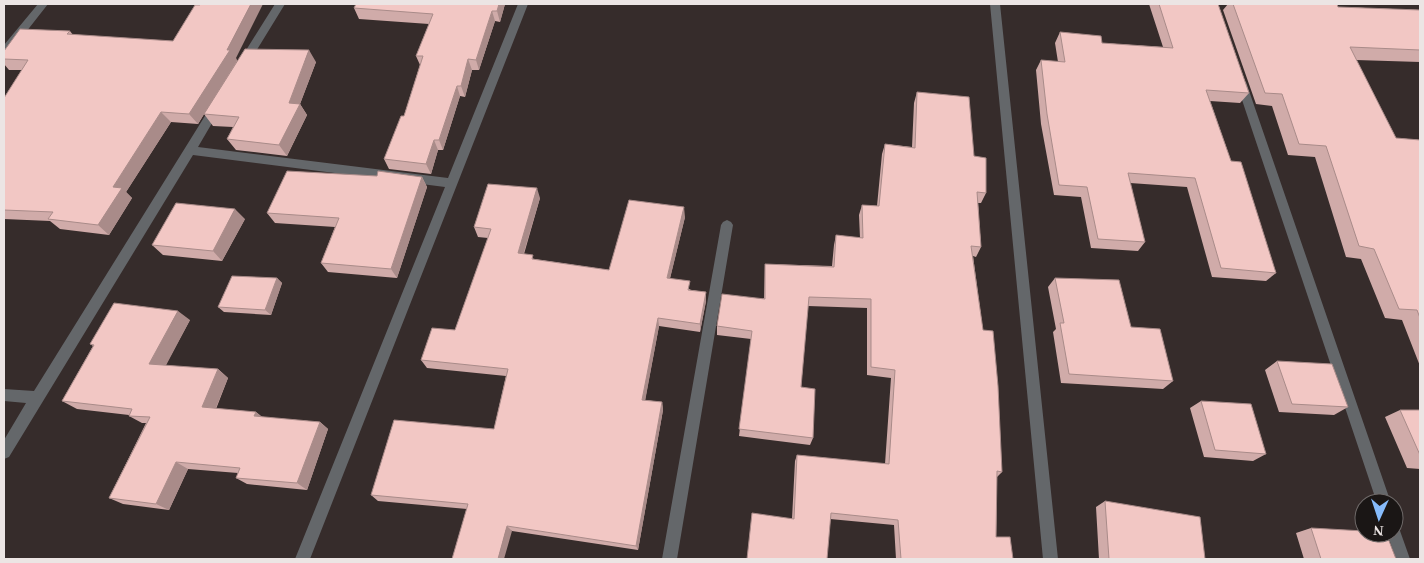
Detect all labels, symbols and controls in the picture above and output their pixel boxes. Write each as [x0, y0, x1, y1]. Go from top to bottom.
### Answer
north arrow [1354, 493, 1404, 543]
text: N [1373, 523, 1384, 538]

